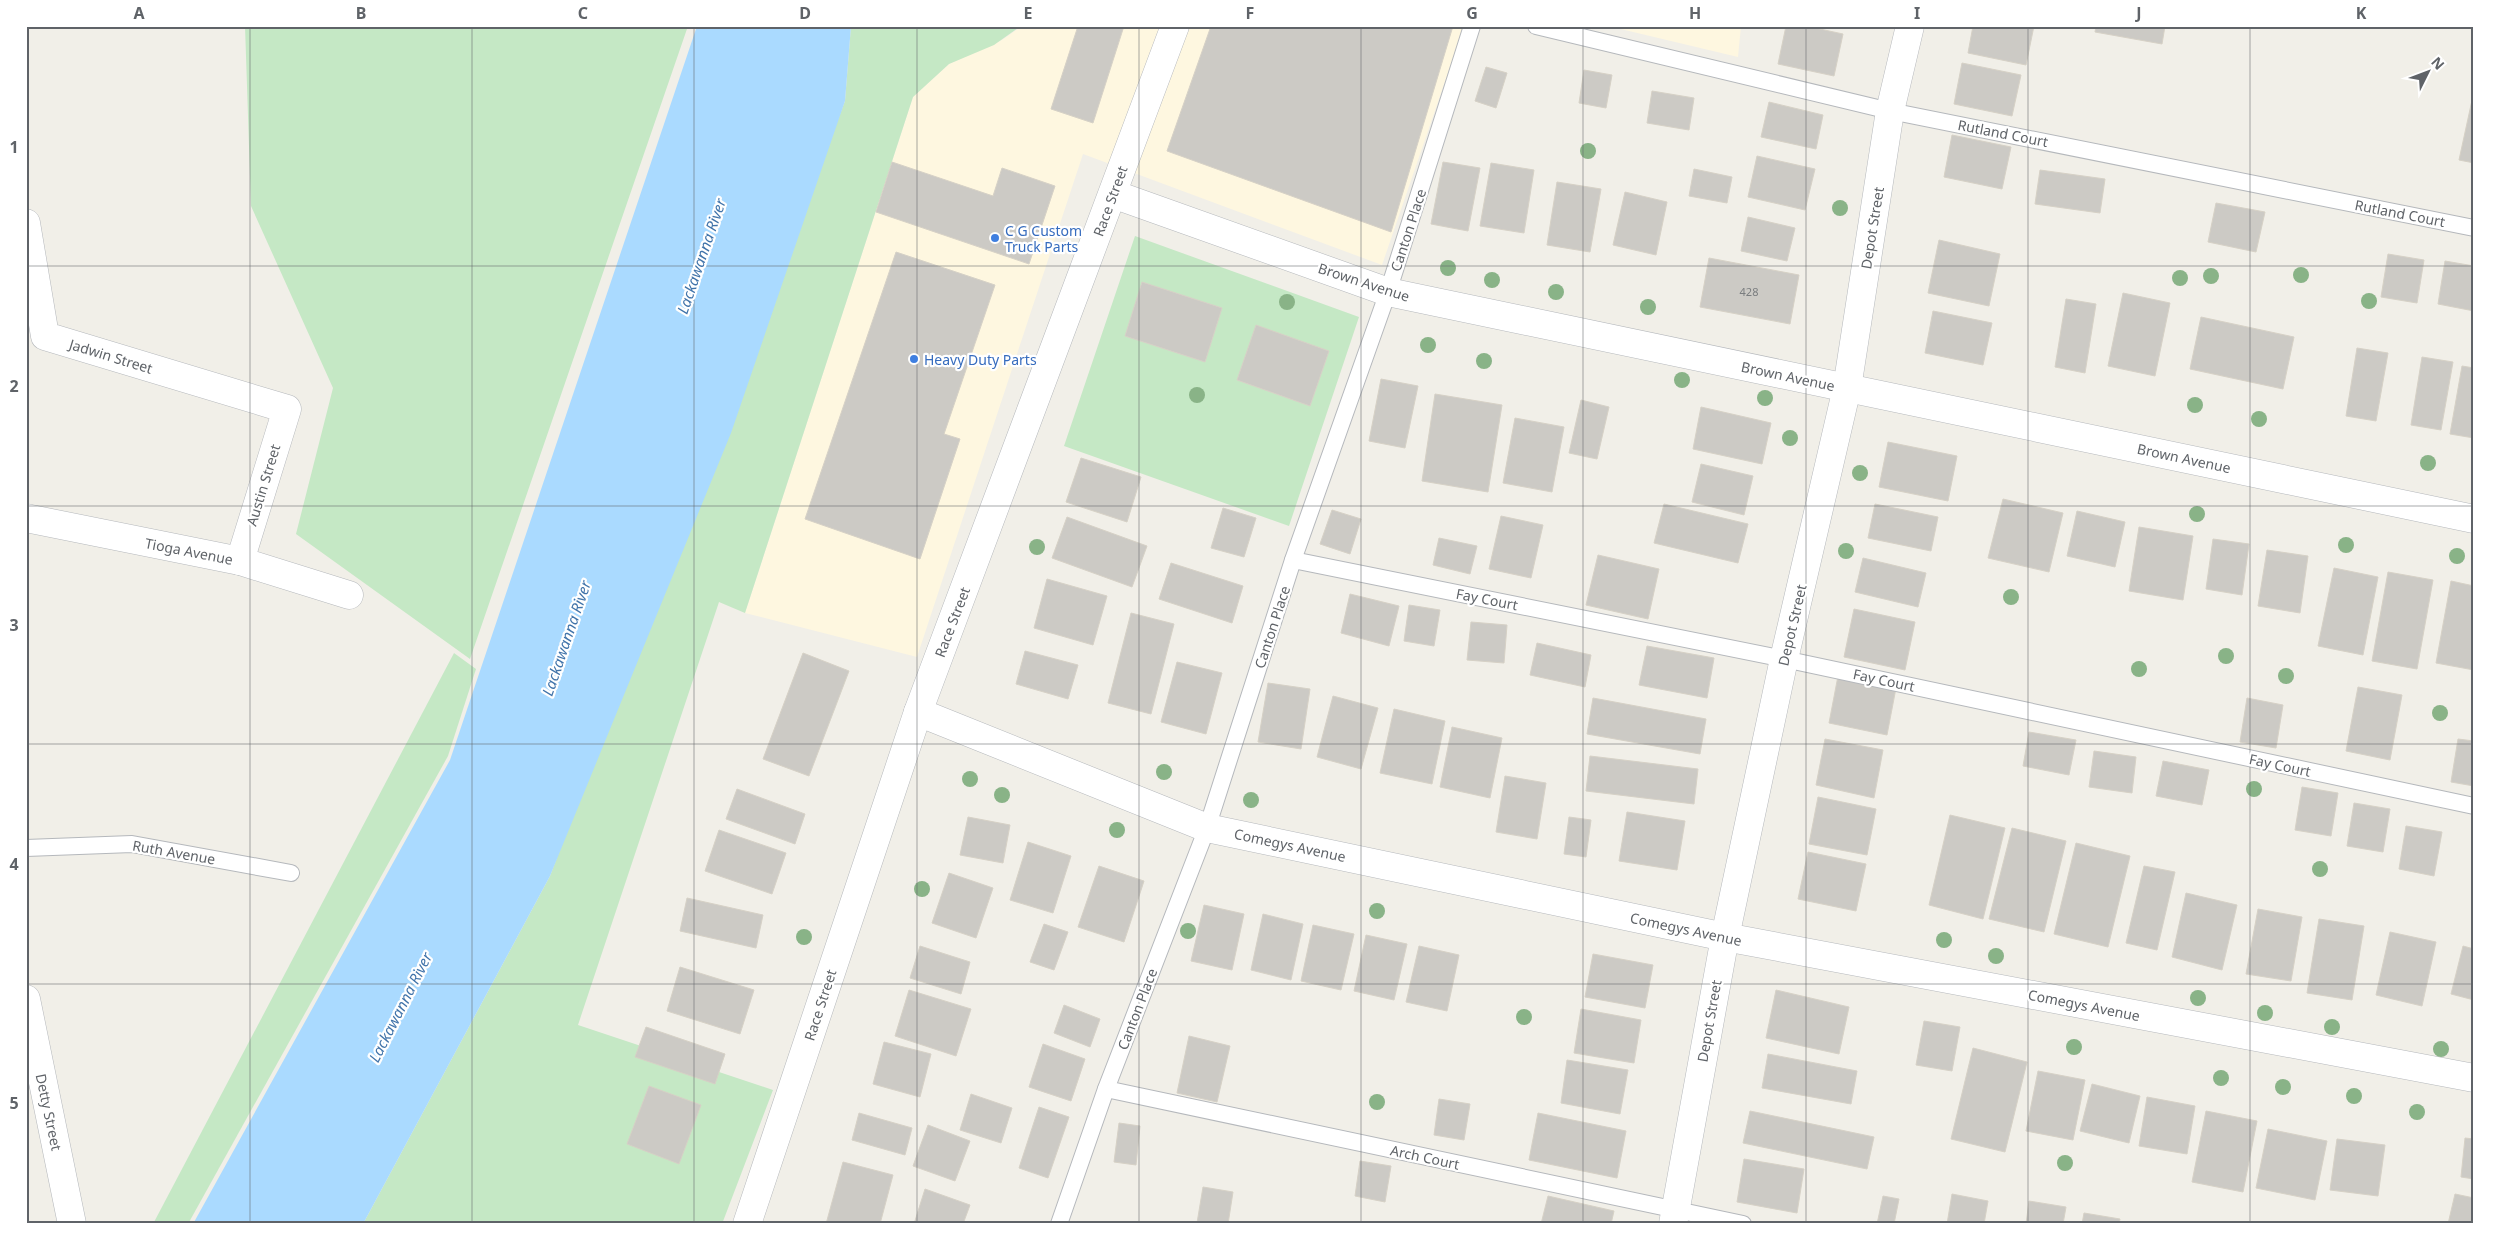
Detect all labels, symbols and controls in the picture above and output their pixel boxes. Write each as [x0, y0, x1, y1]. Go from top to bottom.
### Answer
text: A [133, 2, 145, 24]
text: B [356, 2, 366, 24]
text: C [578, 2, 588, 24]
text: D [799, 2, 811, 24]
text: E [1024, 2, 1033, 24]
text: F [1246, 2, 1254, 24]
text: G [1466, 2, 1478, 24]
text: H [1689, 2, 1701, 24]
text: I [1914, 2, 1920, 24]
text: J [2134, 2, 2142, 24]
text: K [2356, 2, 2367, 24]
north arrow [2402, 48, 2452, 98]
text: N [2427, 52, 2449, 74]
street label: Rutland Court [1956, 115, 2050, 151]
text: 1 [9, 136, 19, 158]
street label: Race Street [1088, 163, 1132, 239]
street label: Canton Place [1386, 186, 1430, 274]
street label: Depot Street [1856, 186, 1888, 270]
water label: Lackawanna River [672, 195, 730, 316]
street label: Rutland Court [2353, 195, 2447, 231]
place label: C G Custom Truck Parts [1005, 221, 1082, 256]
marker: C G Custom Truck Parts [989, 232, 1001, 244]
street label: Brown Avenue [1316, 258, 1412, 306]
house number: 428 [1740, 284, 1758, 299]
street label: Jadwin Street [65, 334, 155, 378]
place label: Heavy Duty Parts [924, 350, 1037, 369]
marker: Heavy Duty Parts [908, 353, 920, 365]
street label: Brown Avenue [1739, 357, 1837, 395]
text: 2 [9, 375, 19, 397]
street label: Brown Avenue [2135, 439, 2233, 477]
street label: Austin Street [242, 442, 284, 528]
street label: Tioga Avenue [143, 533, 235, 569]
water label: Lackawanna River [537, 577, 595, 698]
street label: Depot Street [1773, 582, 1811, 668]
street label: Canton Place [1250, 583, 1294, 671]
street label: Race Street [930, 584, 974, 660]
street label: Fay Court [1454, 584, 1520, 614]
text: 3 [9, 614, 19, 636]
street label: Fay Court [1851, 664, 1917, 696]
street label: Fay Court [2247, 749, 2313, 781]
street label: Comegys Avenue [1232, 824, 1348, 866]
street label: Ruth Avenue [131, 835, 217, 869]
text: 4 [9, 853, 19, 875]
street label: Comegys Avenue [1628, 908, 1744, 950]
water label: Lackawanna River [364, 948, 437, 1065]
street label: Canton Place [1113, 965, 1161, 1052]
street label: Race Street [800, 967, 840, 1043]
street label: Depot Street [1692, 978, 1726, 1064]
street label: Comegys Avenue [2026, 985, 2142, 1025]
street label: Detty Street [32, 1072, 66, 1152]
text: 5 [9, 1092, 19, 1114]
street label: Arch Court [1389, 1140, 1461, 1174]

